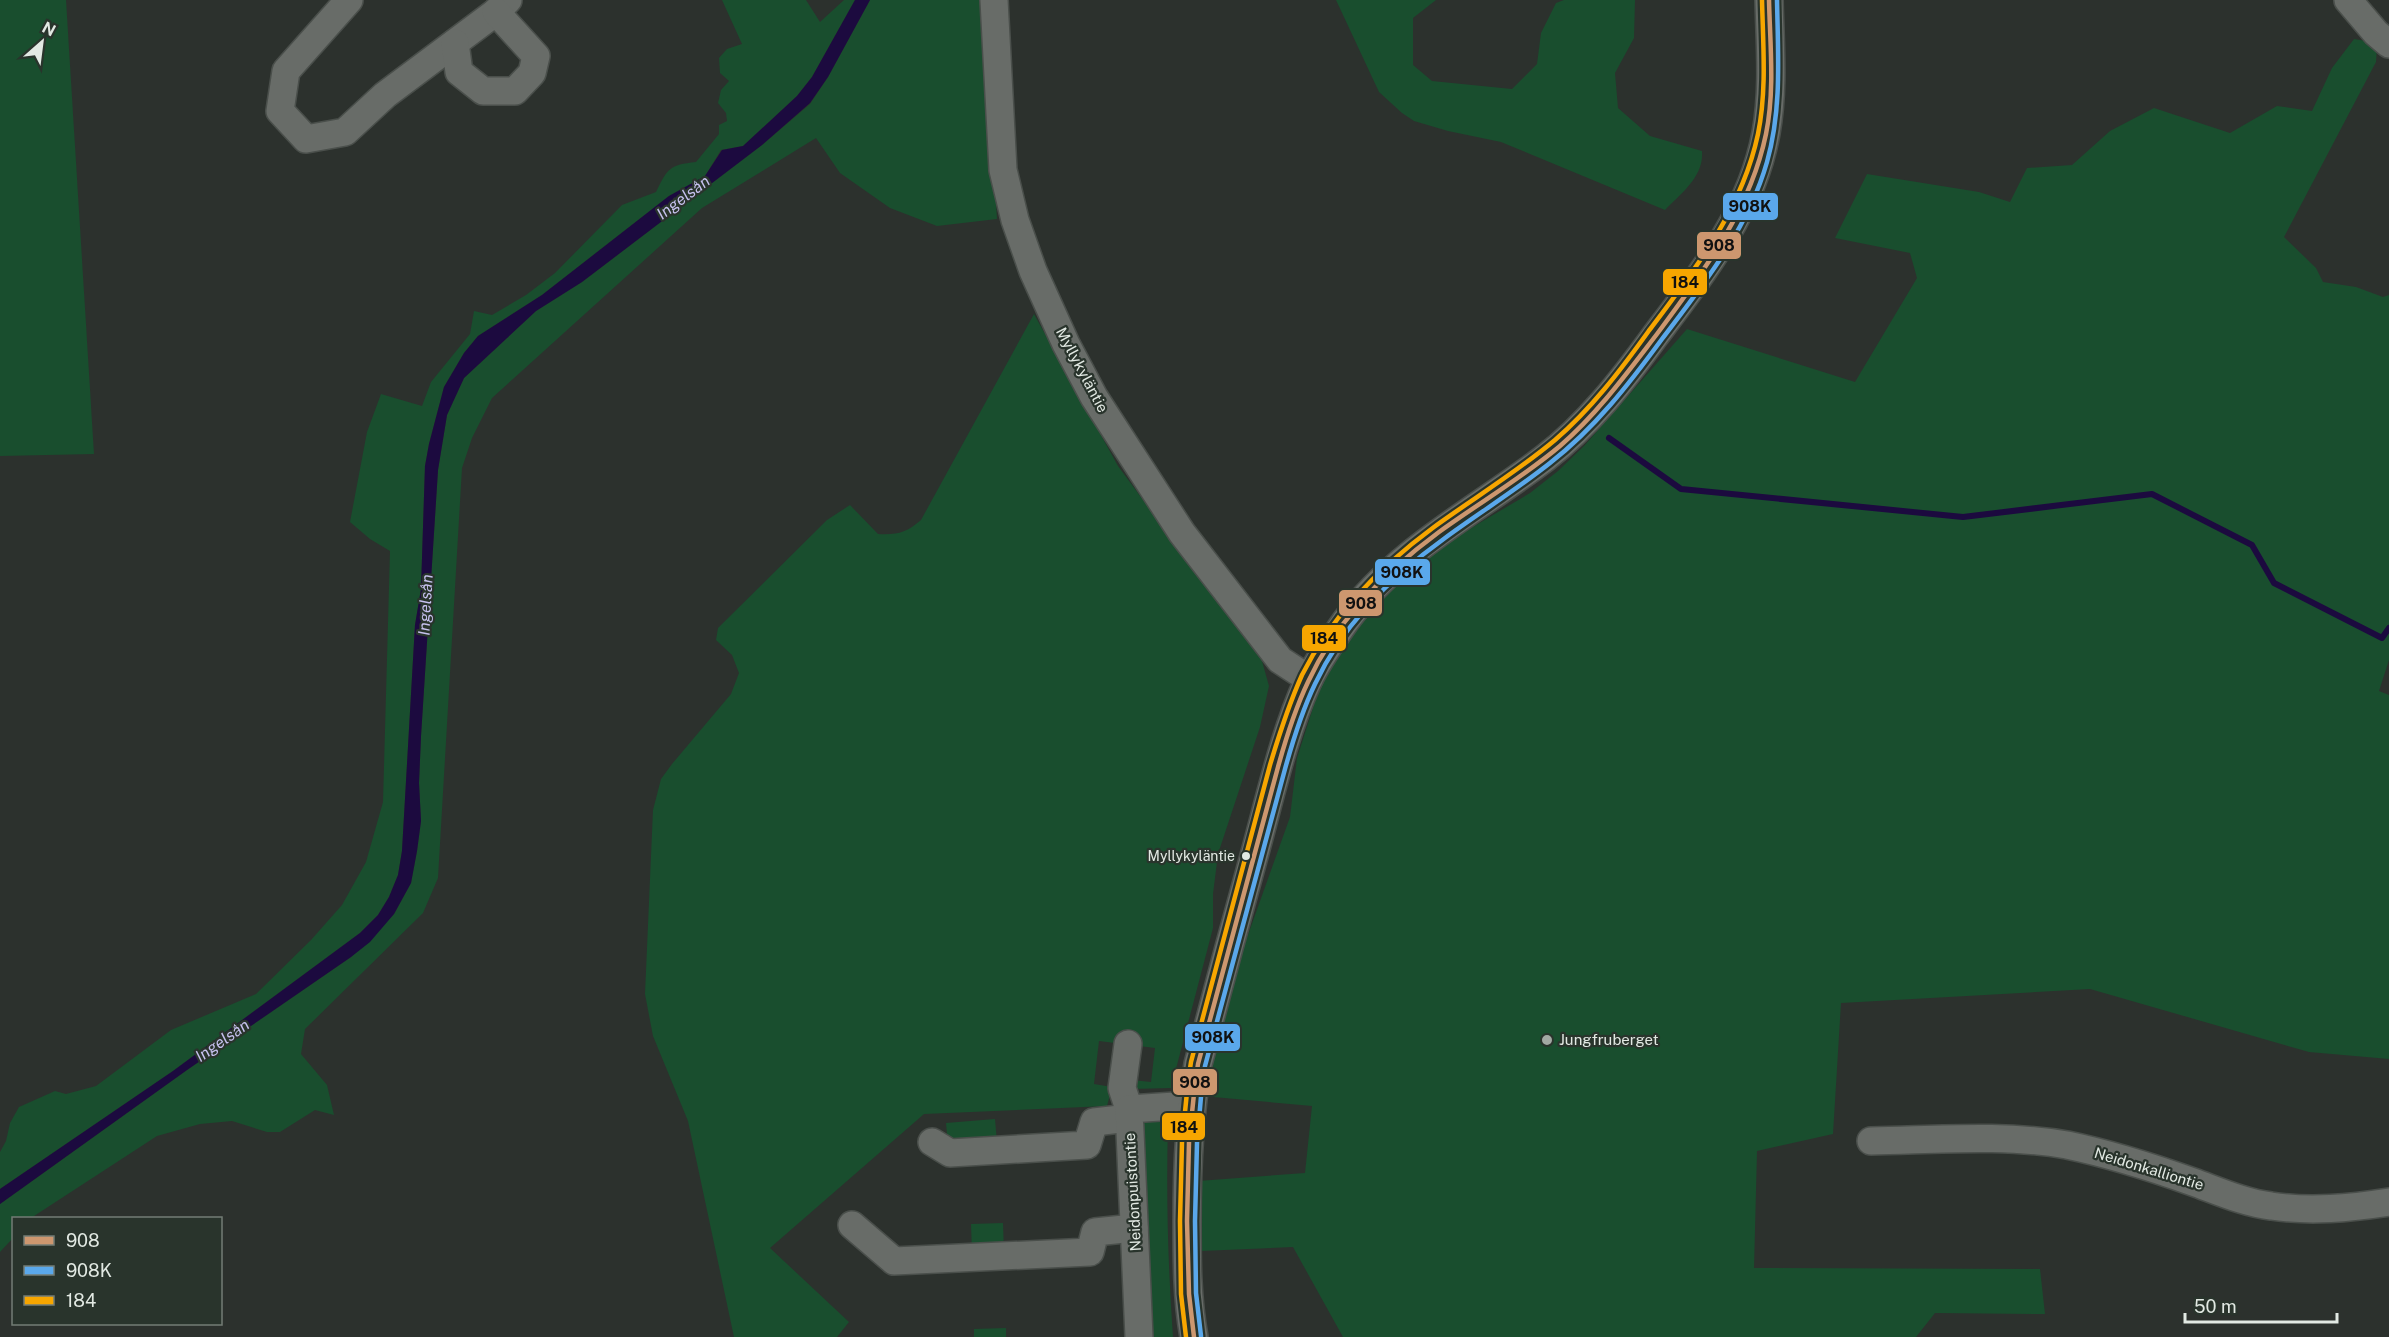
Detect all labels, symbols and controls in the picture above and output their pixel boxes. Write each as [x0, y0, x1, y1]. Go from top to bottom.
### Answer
north arrow [12, 12, 72, 72]
text: N [39, 18, 59, 41]
water label: Ingelsån [653, 171, 714, 223]
line badge: 908K [1722, 192, 1779, 221]
text: 908K [1729, 197, 1772, 216]
line badge: 908 [1696, 231, 1742, 260]
text: 908 [1703, 236, 1735, 255]
line badge: 184 [1662, 268, 1708, 296]
text: 184 [1671, 273, 1700, 292]
street label: Myllykyläntie [1053, 324, 1112, 415]
line badge: 908K [1374, 558, 1431, 586]
text: 908K [1381, 563, 1424, 582]
water label: Ingelsån [414, 574, 437, 636]
line badge: 908 [1338, 589, 1383, 617]
text: 908 [1345, 594, 1377, 613]
line badge: 184 [1301, 624, 1347, 652]
text: 184 [1310, 629, 1339, 648]
place label: Myllykyläntie [1148, 848, 1235, 864]
marker: Myllykyläntie [1240, 850, 1252, 862]
water label: Ingelsån [192, 1015, 253, 1066]
line badge: 908K [1184, 1023, 1241, 1052]
text: 908K [1192, 1028, 1235, 1047]
place label: Jungfruberget [1559, 1031, 1659, 1048]
marker: Jungfruberget [1540, 1033, 1554, 1047]
line badge: 908 [1172, 1068, 1218, 1096]
text: 908 [1179, 1073, 1211, 1092]
line badge: 184 [1161, 1112, 1206, 1141]
text: 184 [1170, 1118, 1199, 1137]
street label: Neidonpuistontie [1121, 1132, 1144, 1252]
street label: Neidonkalliontie [2092, 1144, 2206, 1193]
legend [12, 1217, 222, 1325]
text: 908 [66, 1230, 100, 1251]
text: 908K [66, 1260, 112, 1281]
scale bar [2185, 1286, 2336, 1324]
text: 184 [66, 1290, 96, 1311]
text: 50 m [2194, 1296, 2237, 1317]

